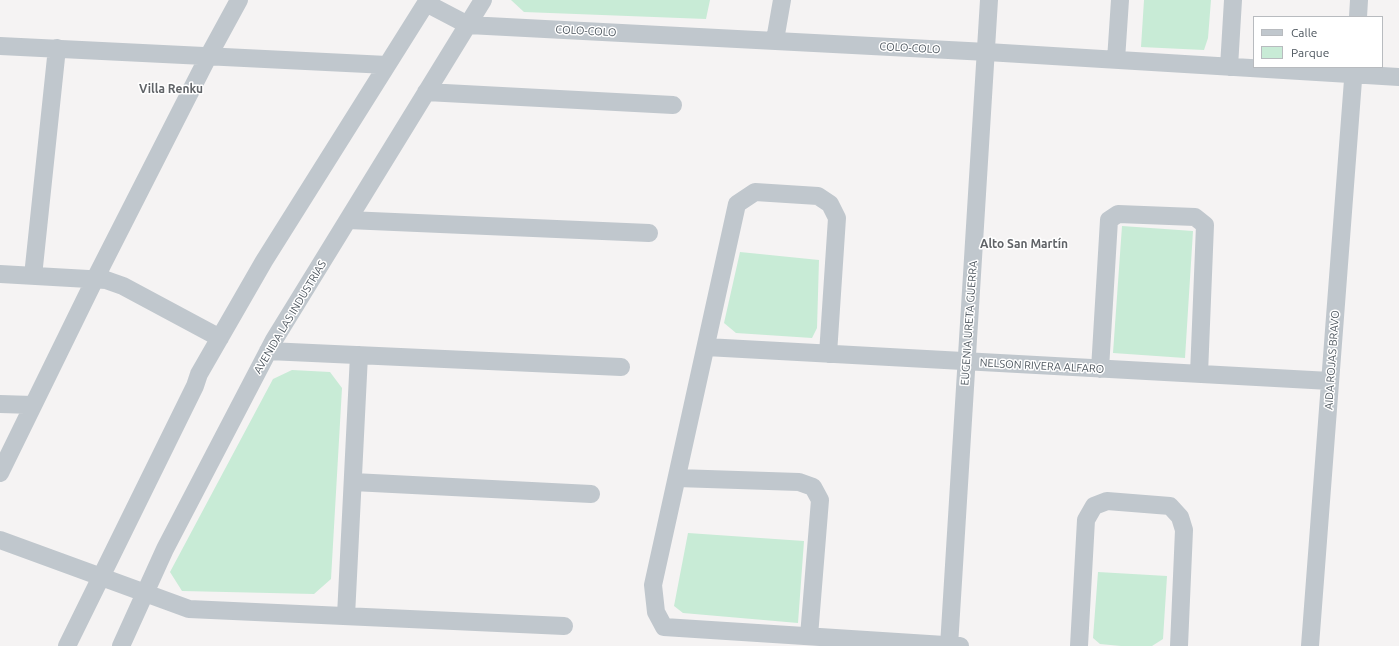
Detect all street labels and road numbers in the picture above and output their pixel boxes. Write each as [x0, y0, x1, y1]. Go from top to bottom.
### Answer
street label: COLO-COLO [555, 23, 617, 39]
street label: COLO-COLO [879, 40, 941, 56]
street label: AVENIDA LAS INDUSTRIAS [251, 258, 329, 376]
street label: EUGENIA URETA GUERRA [958, 260, 980, 386]
street label: AIDA ROJAS BRAVO [1322, 310, 1342, 410]
street label: NELSON RIVERA ALFARO [979, 356, 1105, 376]

